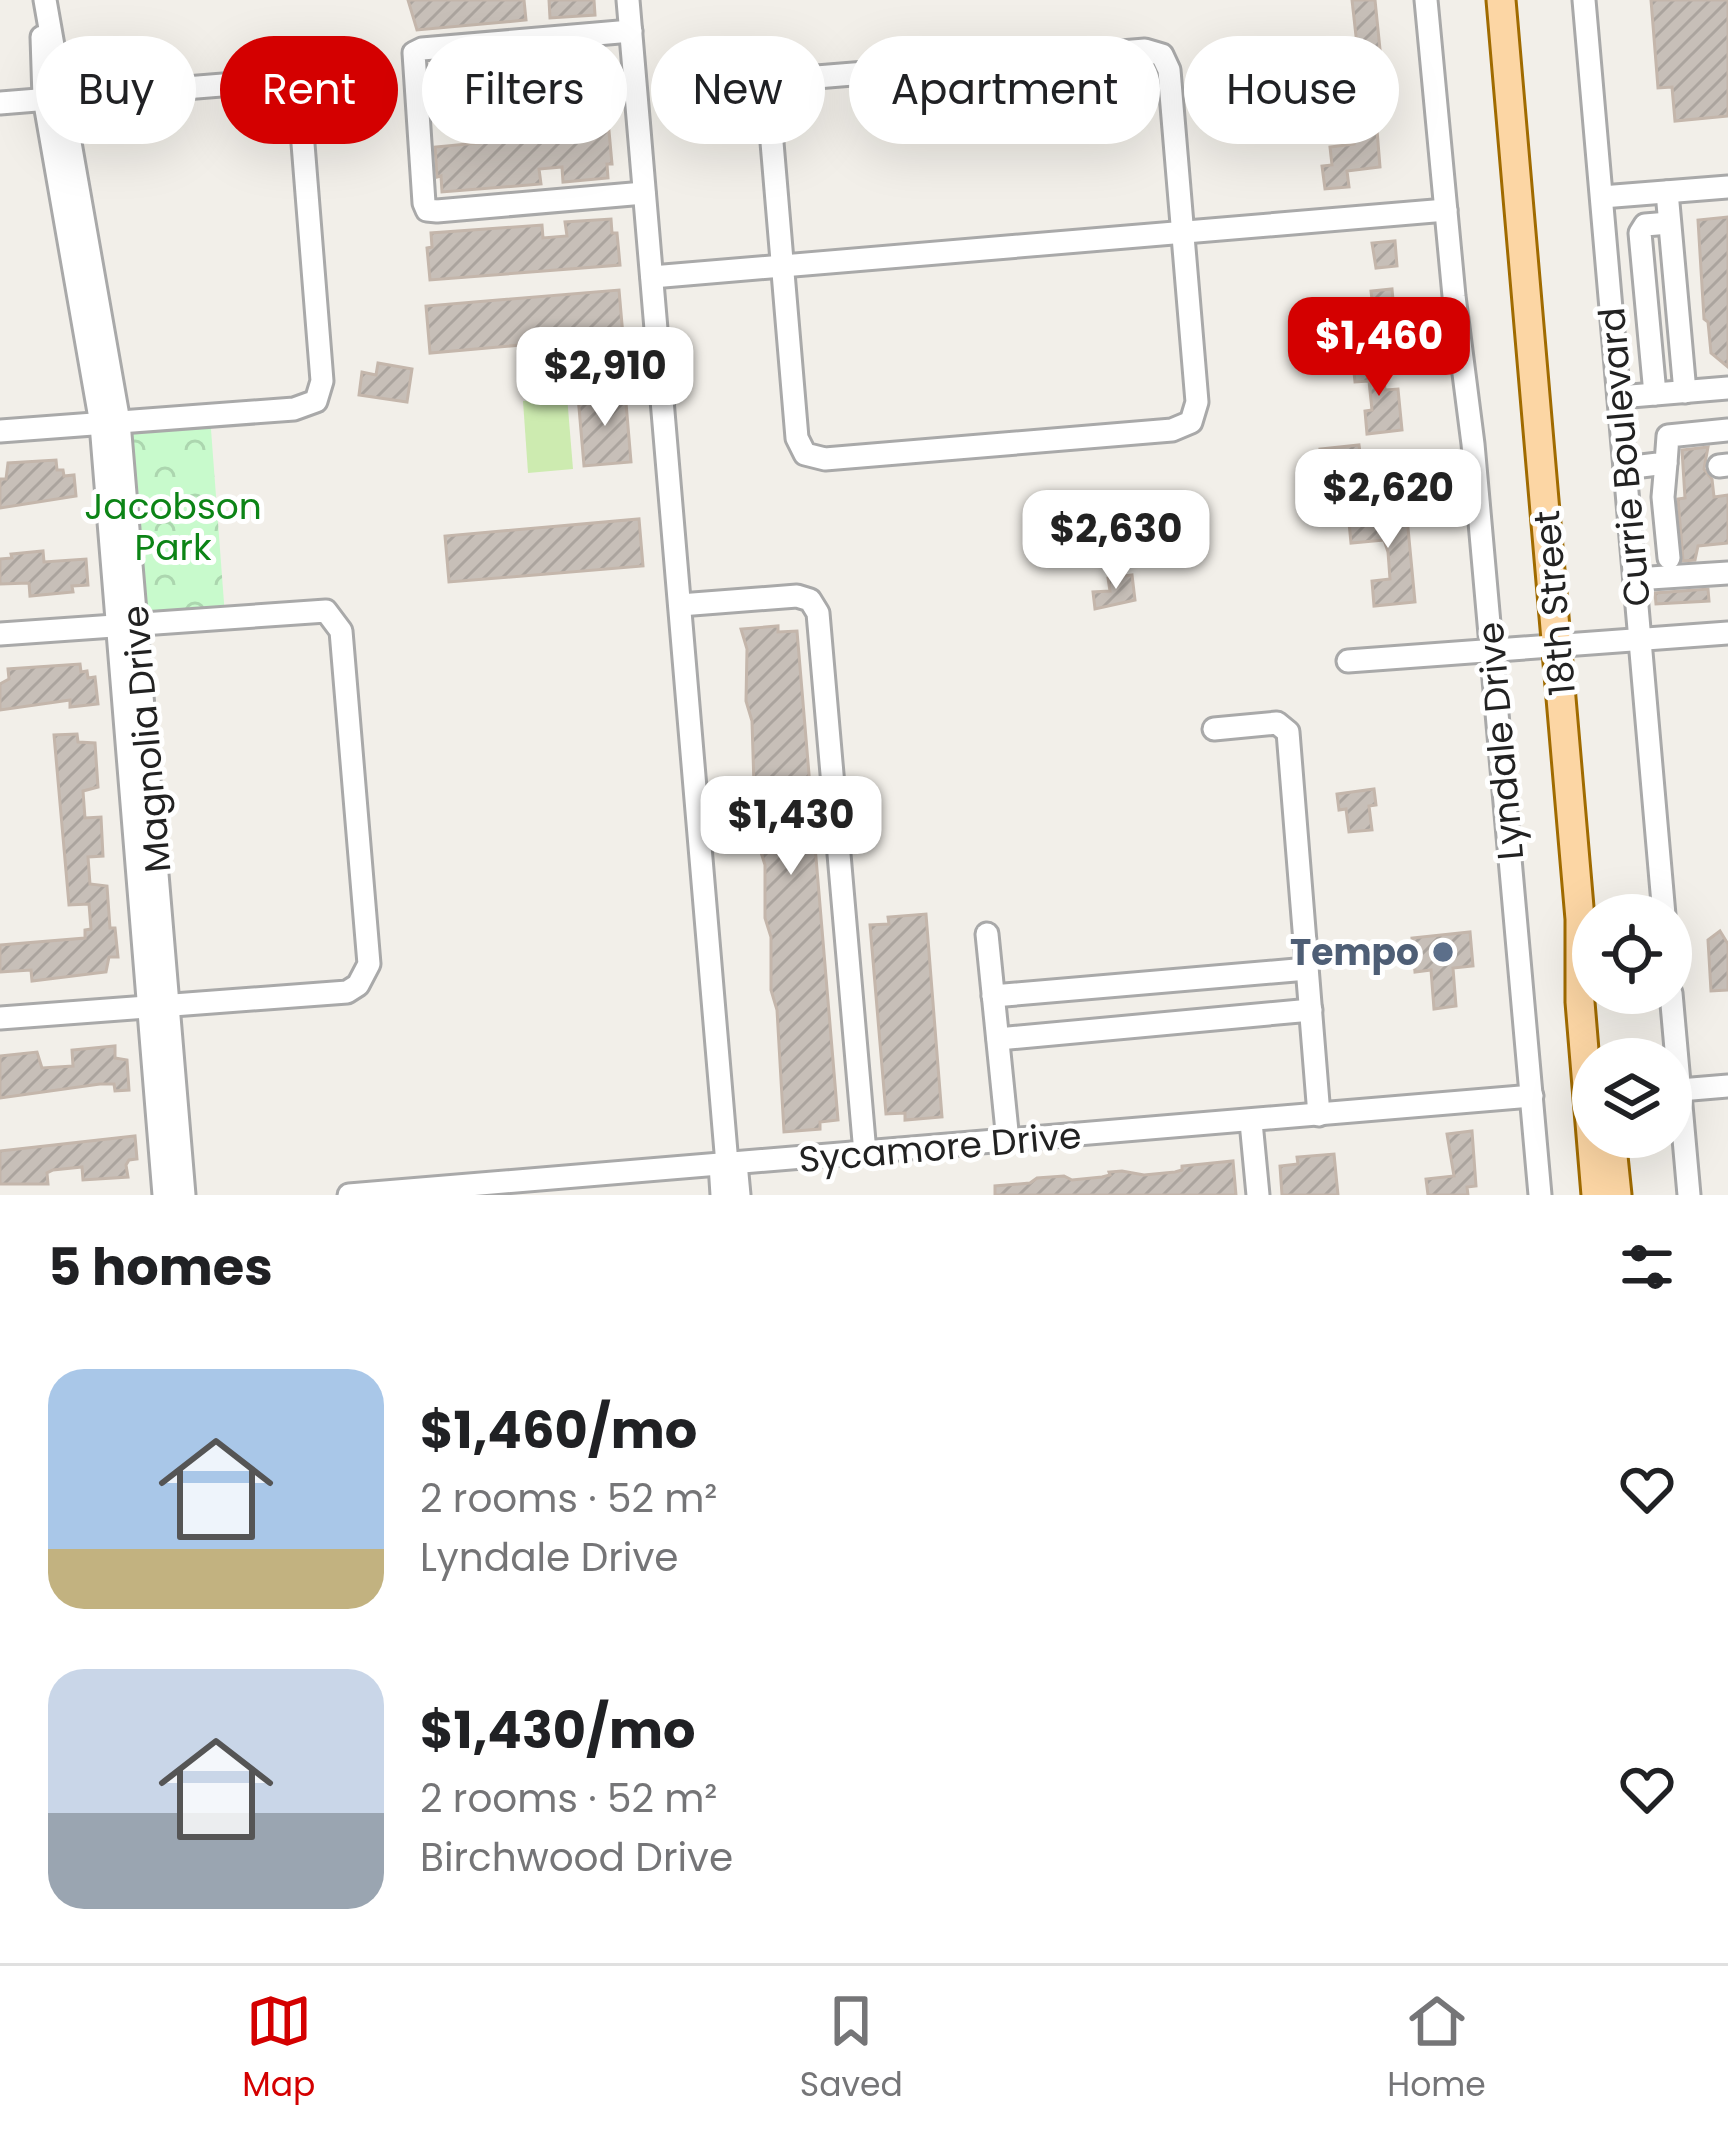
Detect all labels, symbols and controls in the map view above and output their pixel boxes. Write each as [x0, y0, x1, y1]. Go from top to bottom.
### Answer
chip: Buy [36, 36, 196, 144]
chip: Rent [220, 36, 398, 144]
chip: Filters [422, 36, 627, 144]
chip: New [651, 36, 825, 144]
chip: Apartment [849, 36, 1160, 144]
chip: House [1184, 36, 1399, 144]
pin: $1,460 [1281, 297, 1477, 399]
street label: Currie Boulevard [1586, 305, 1663, 609]
text: $1,460 [1315, 308, 1443, 363]
pin: $2,910 [507, 327, 703, 429]
text: $2,910 [543, 338, 667, 393]
pin: $2,620 [1290, 449, 1486, 551]
text: $2,620 [1322, 460, 1454, 515]
park label: Jacobson Park [84, 481, 262, 573]
pin: $2,630 [1018, 490, 1214, 592]
text: $2,630 [1050, 501, 1183, 556]
street label: 18th Street [1521, 508, 1588, 698]
street label: Magnolia Drive [109, 603, 184, 875]
street label: Lyndale Drive [1465, 620, 1536, 862]
pin: $1,430 [693, 776, 889, 878]
text: $1,430 [728, 787, 854, 842]
map controls [1572, 894, 1692, 1158]
button: locate [1572, 894, 1692, 1014]
place label: Tempo [1290, 927, 1419, 978]
marker: Tempo [1430, 939, 1456, 965]
button: layers [1572, 1038, 1692, 1158]
street label: Sycamore Drive [797, 1110, 1083, 1185]
text: 5 homes [48, 1231, 273, 1303]
icon: filters [1614, 1234, 1680, 1300]
text: $1,460/mo [420, 1394, 697, 1466]
icon: home [144, 1417, 288, 1561]
icon: heart [1614, 1456, 1680, 1522]
text: 2 rooms · 52 m² [420, 1471, 717, 1526]
text: Lyndale Drive [420, 1530, 678, 1585]
text: $1,430/mo [420, 1694, 696, 1766]
icon: home [144, 1717, 288, 1861]
icon: heart [1614, 1756, 1680, 1822]
text: 2 rooms · 52 m² [420, 1771, 717, 1826]
text: Birchwood Drive [420, 1830, 733, 1885]
tab: Map [242, 1988, 315, 2110]
tab: Saved [800, 1988, 903, 2110]
tab: Home [1387, 1988, 1486, 2110]

